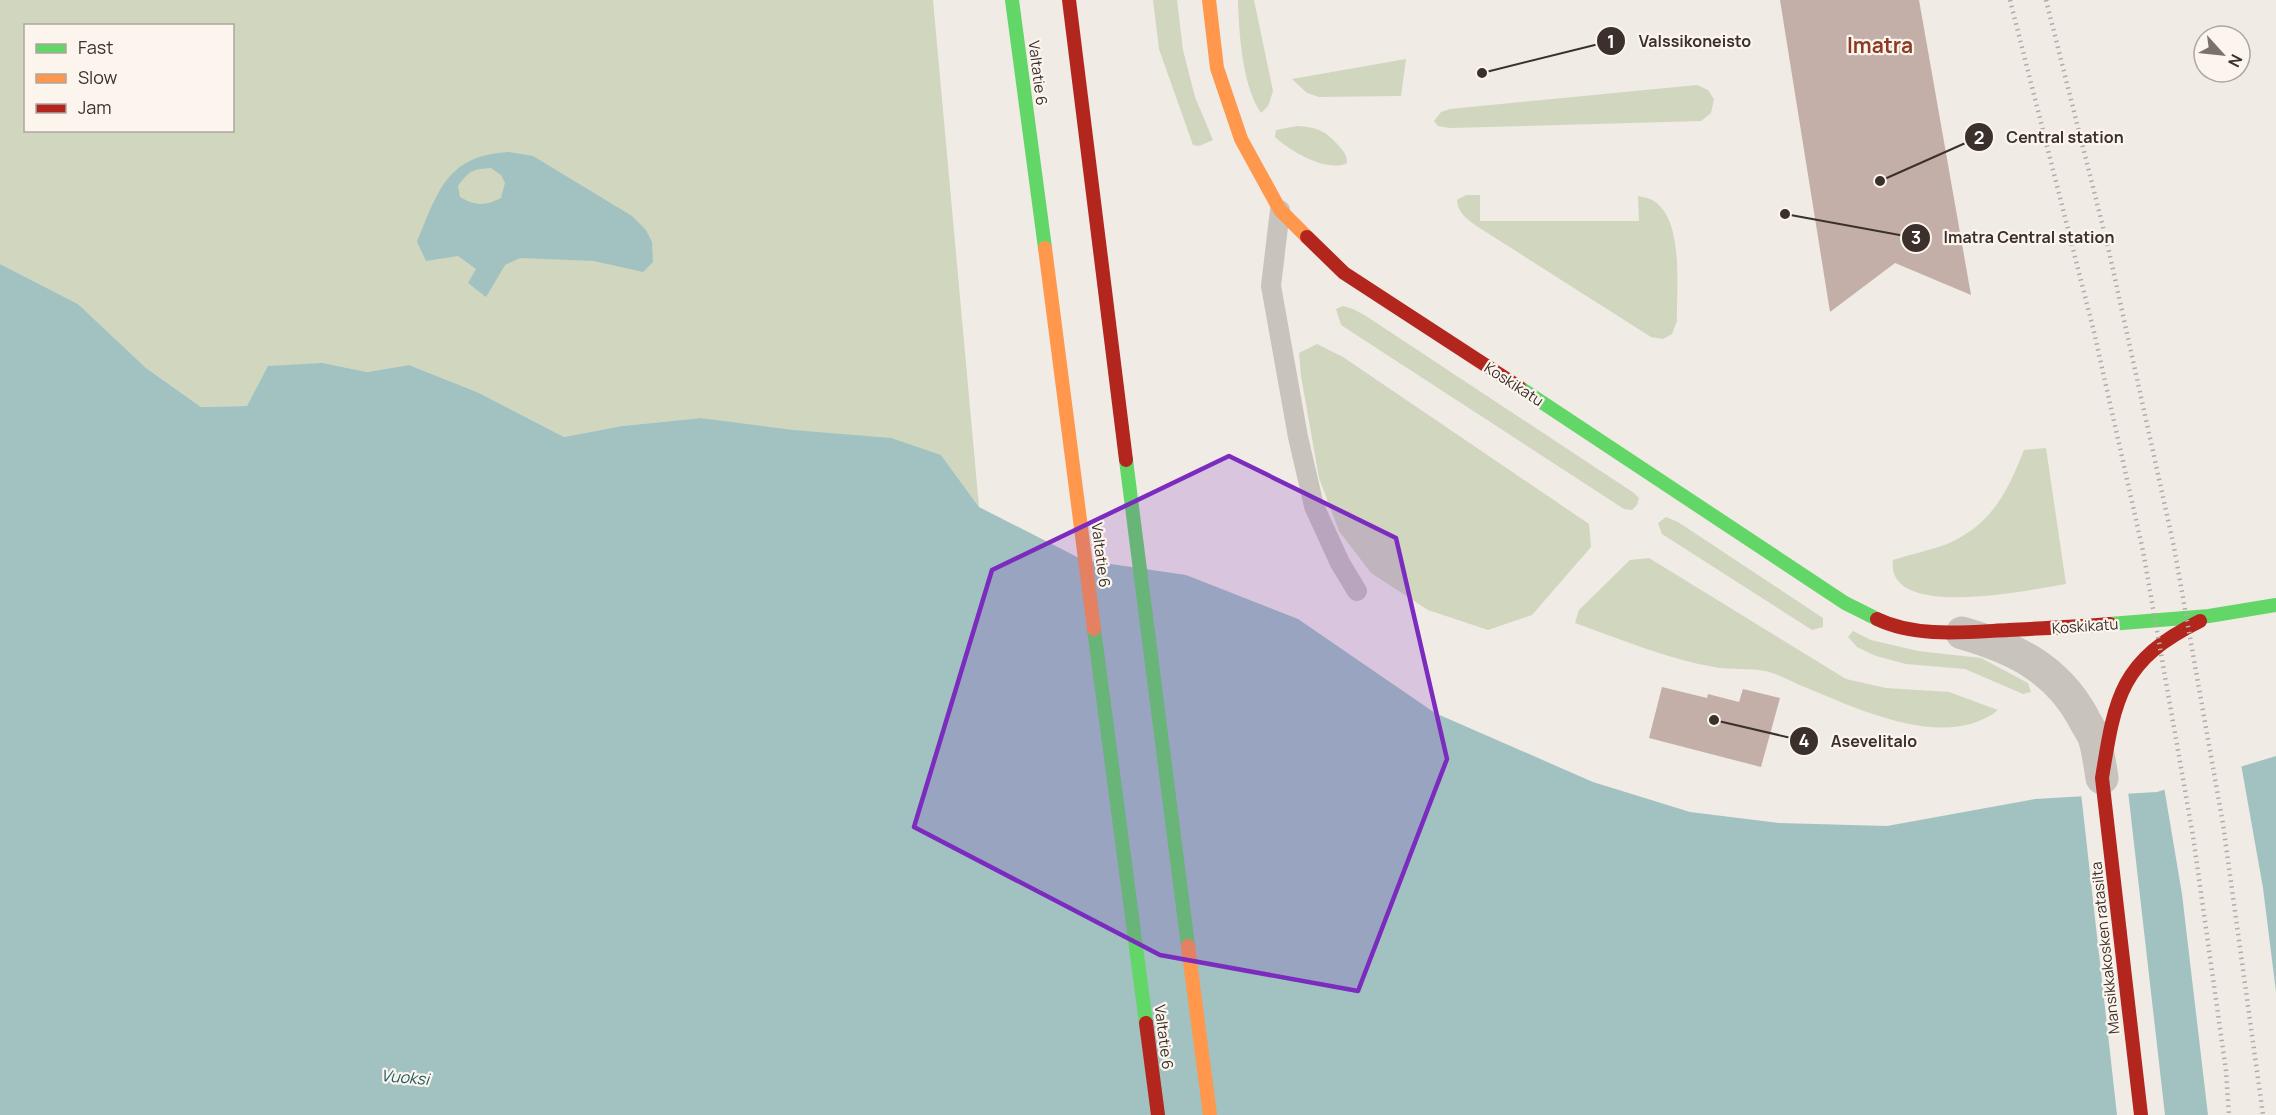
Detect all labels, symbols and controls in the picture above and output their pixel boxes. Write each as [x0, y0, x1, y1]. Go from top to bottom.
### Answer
legend [24, 24, 234, 132]
callout: Valssikoneisto [1596, 24, 1763, 58]
north arrow [2192, 24, 2252, 84]
text: 1 [1607, 29, 1615, 53]
text: Valssikoneisto [1639, 30, 1751, 52]
district label: Imatra [1847, 31, 1913, 59]
text: Fast [78, 35, 113, 59]
street label: Valtatie 6 [1024, 39, 1052, 107]
text: N [2223, 51, 2248, 71]
text: Slow [78, 65, 118, 89]
text: Jam [78, 95, 112, 119]
callout: Central station [1964, 120, 2136, 154]
text: 2 [1974, 125, 1984, 149]
text: Central station [2006, 126, 2124, 148]
callout: Imatra Central station [1901, 221, 2126, 255]
text: 3 [1911, 225, 1921, 249]
text: Imatra Central station [1944, 226, 2114, 248]
street label: Koskikatu [1480, 357, 1548, 411]
street label: Valtatie 6 [1087, 521, 1115, 589]
street label: Koskikatu [2051, 613, 2119, 639]
callout: Asevelitalo [1789, 724, 1930, 758]
text: 4 [1799, 728, 1810, 752]
text: Asevelitalo [1831, 730, 1917, 752]
street label: Mansikkakosken ratasilta [2086, 861, 2124, 1035]
street label: Valtatie 6 [1150, 1003, 1178, 1071]
water label: Vuoksi [380, 1064, 432, 1090]

